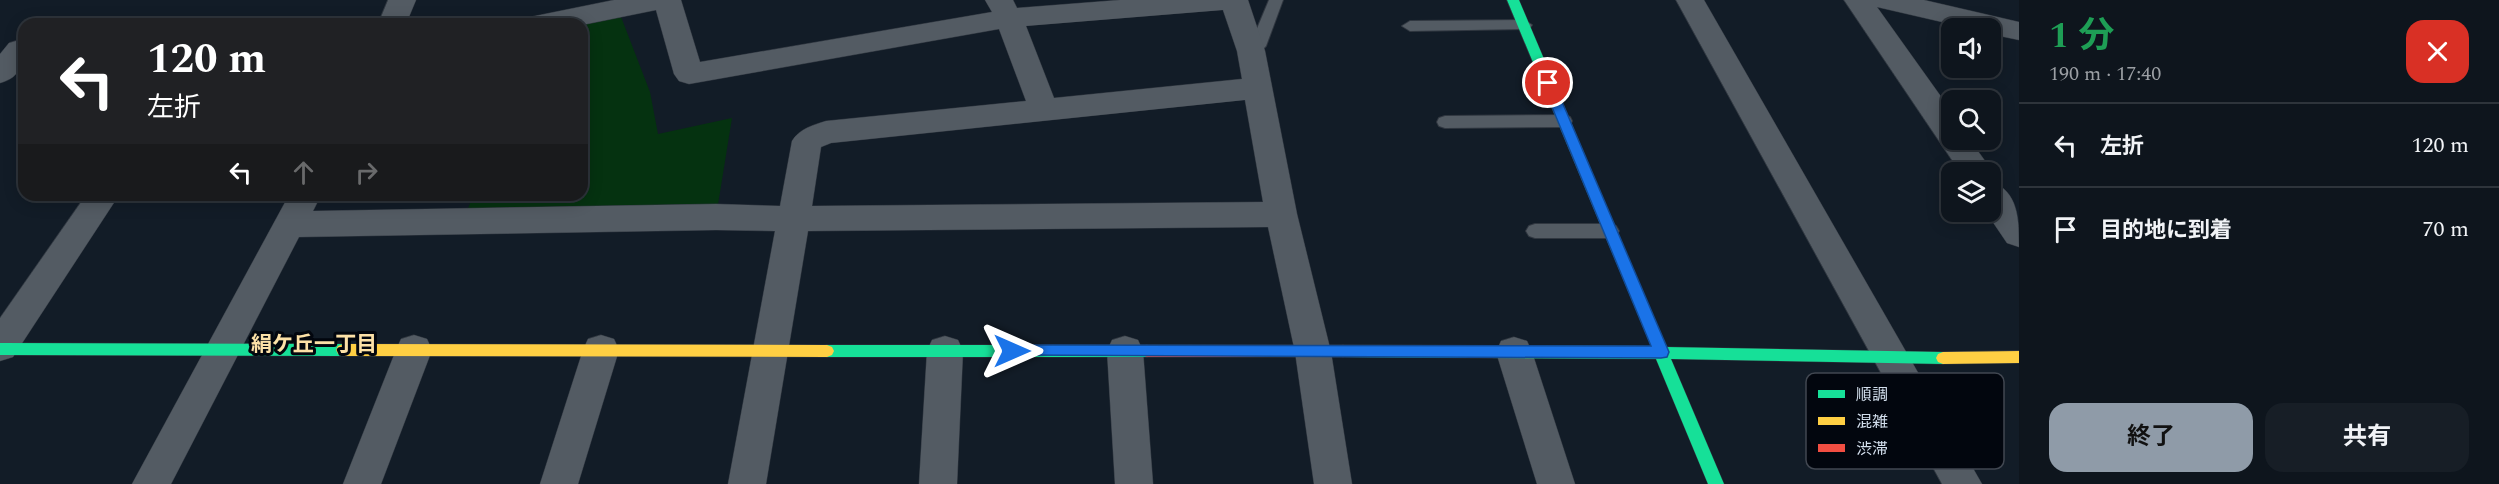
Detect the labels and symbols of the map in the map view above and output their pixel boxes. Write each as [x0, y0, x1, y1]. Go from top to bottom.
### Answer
pin [1522, 57, 1573, 108]
position arrow [980, 319, 1044, 383]
district label: 絹ケ丘一丁目 [251, 329, 377, 361]
legend [1806, 373, 2004, 469]
text: 順調 [1856, 383, 1888, 407]
text: 混雑 [1856, 410, 1888, 434]
text: 渋滞 [1856, 437, 1888, 461]

